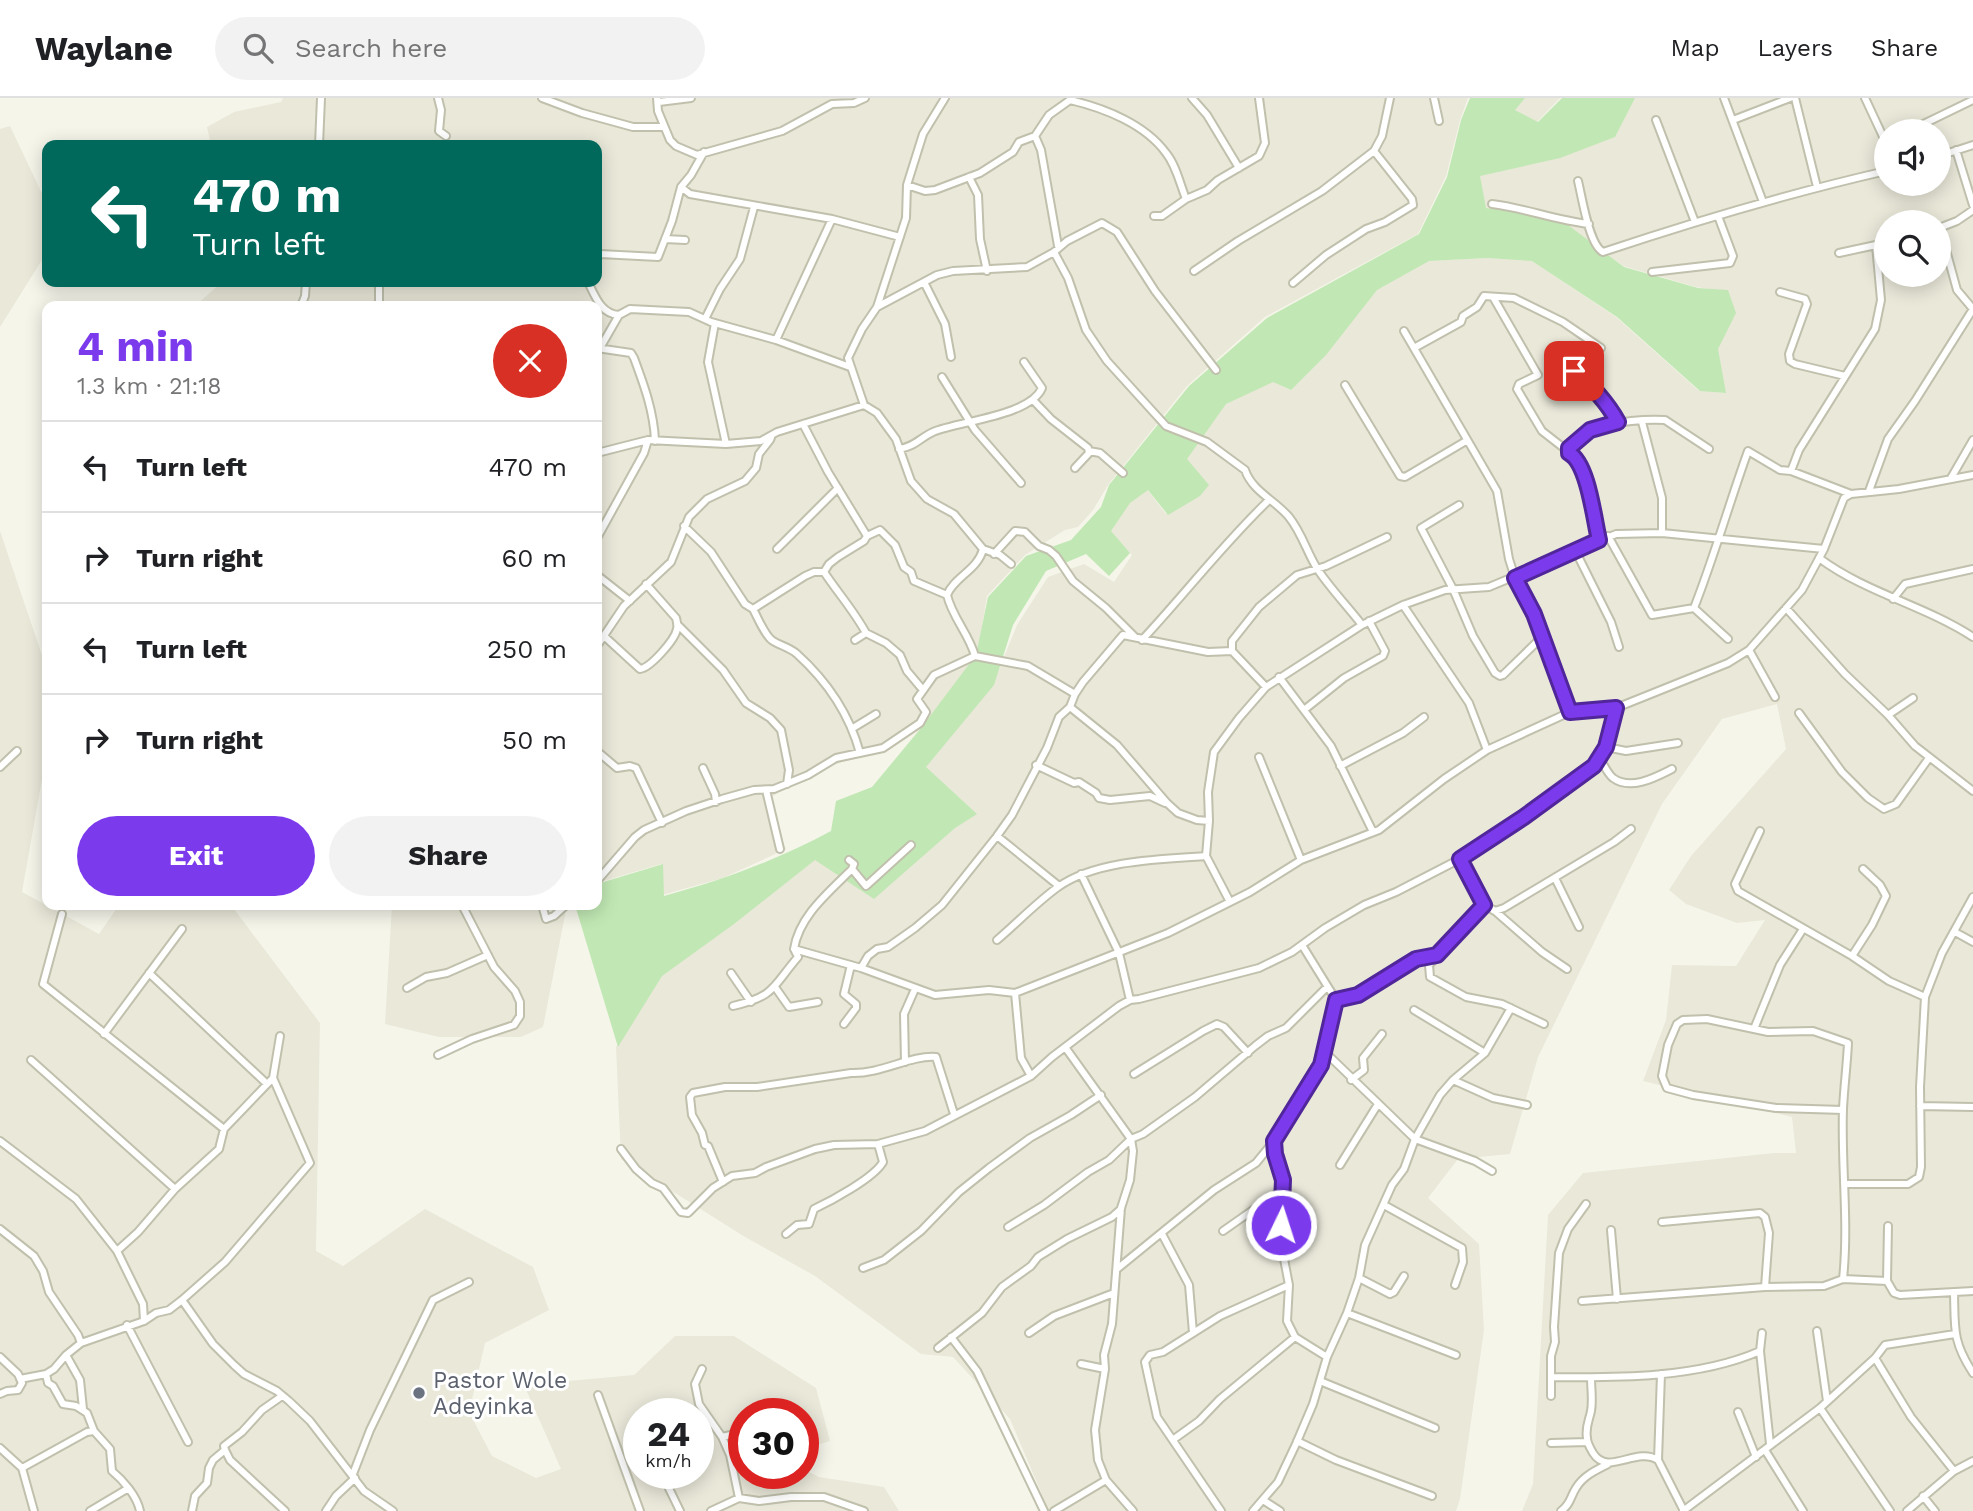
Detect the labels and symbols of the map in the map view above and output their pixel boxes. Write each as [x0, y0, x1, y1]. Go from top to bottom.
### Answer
pin [1544, 341, 1604, 401]
position arrow [1244, 1188, 1318, 1262]
place label: Pastor Wole Adeyinka [433, 1367, 567, 1420]
marker: Pastor Wole Adeyinka [411, 1385, 427, 1401]
speed limit sign: 30 [728, 1398, 819, 1489]

